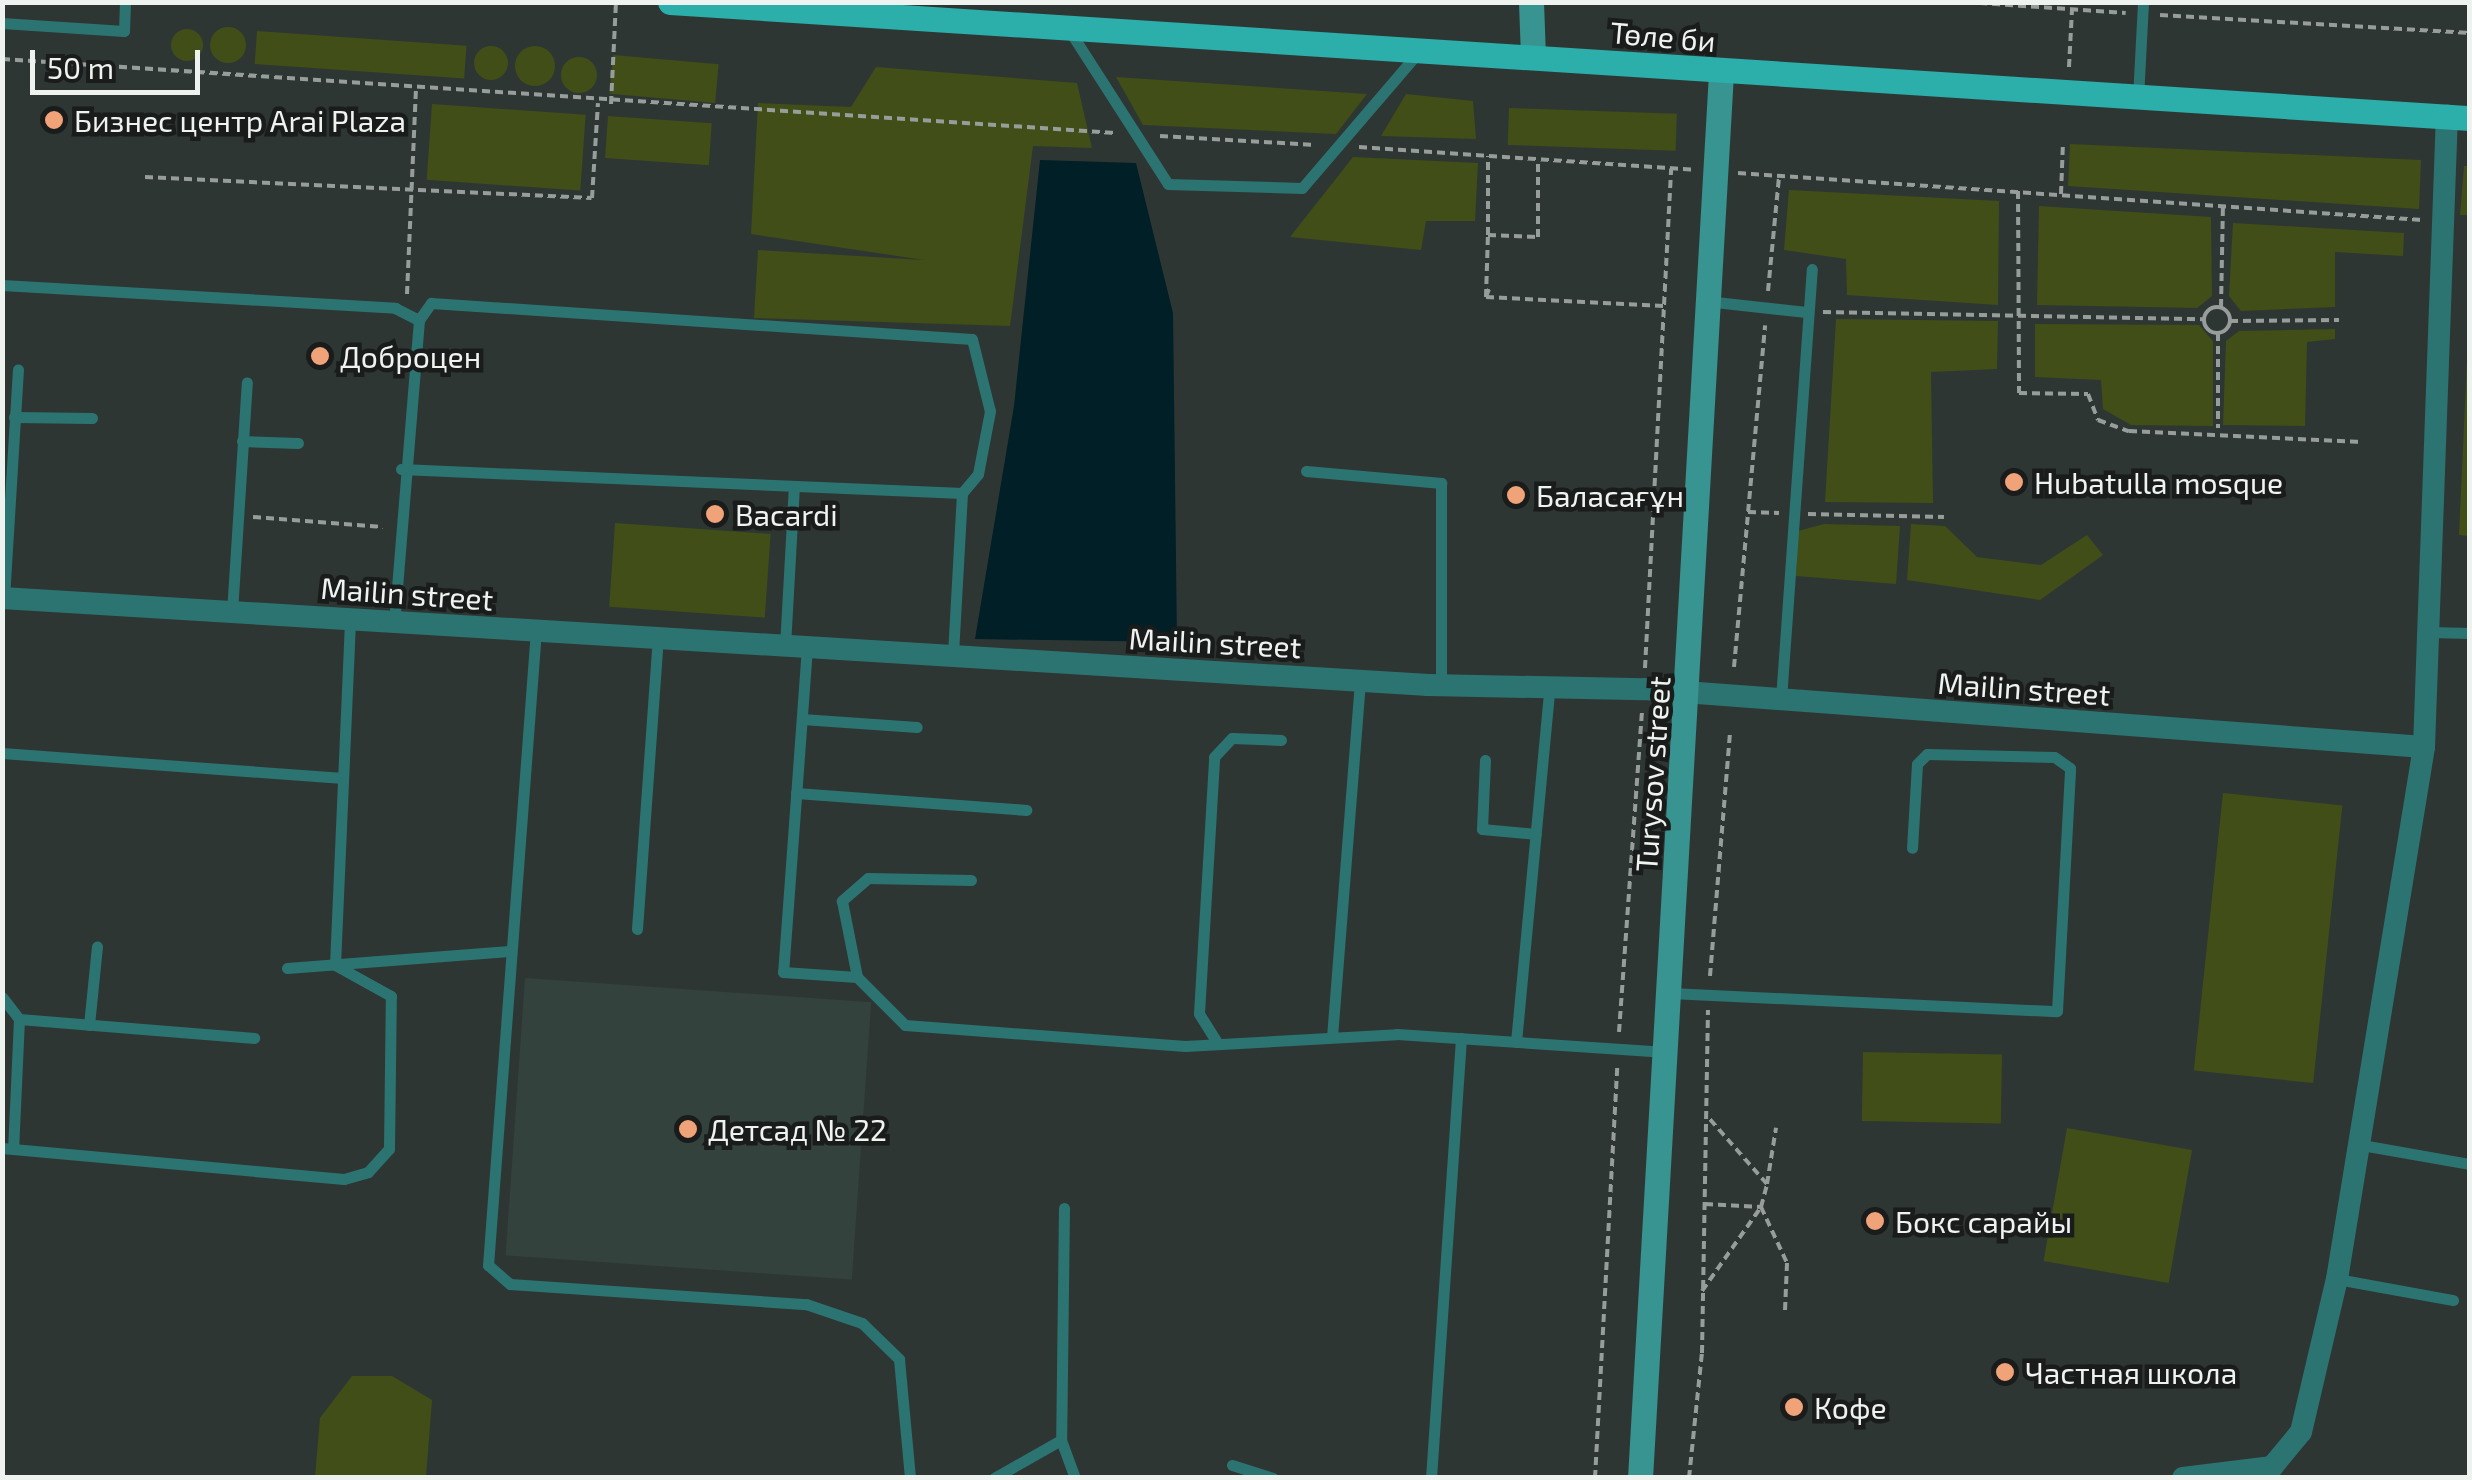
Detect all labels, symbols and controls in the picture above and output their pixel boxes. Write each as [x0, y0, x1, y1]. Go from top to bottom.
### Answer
street label: Төле би [1609, 13, 1717, 59]
scale bar [35, 30, 205, 92]
text: 50 m [47, 49, 114, 85]
place label: Бизнес центр Arai Plaza [74, 102, 406, 138]
marker: Бизнес центр Arai Plaza [43, 109, 65, 131]
place label: Доброцен [340, 338, 481, 374]
marker: Доброцен [309, 345, 331, 367]
place label: Hubatulla mosque [2034, 464, 2283, 500]
marker: Hubatulla mosque [2003, 471, 2025, 493]
place label: Баласағұн [1536, 477, 1684, 513]
marker: Баласағұн [1505, 484, 1527, 506]
place label: Bacardi [735, 496, 838, 532]
marker: Bacardi [704, 503, 726, 525]
street label: Mailin street [320, 569, 494, 617]
street label: Mailin street [1128, 620, 1302, 664]
street label: Mailin street [1937, 664, 2111, 712]
street label: Turysov street [1627, 675, 1677, 873]
place label: Детсад № 22 [708, 1111, 887, 1147]
marker: Детсад № 22 [677, 1118, 699, 1140]
place label: Бокс сарайы [1895, 1203, 2072, 1239]
marker: Бокс сарайы [1864, 1210, 1886, 1232]
place label: Частная школа [2025, 1354, 2237, 1390]
marker: Частная школа [1994, 1361, 2016, 1383]
place label: Кофе [1814, 1389, 1887, 1425]
marker: Кофе [1783, 1396, 1805, 1418]

